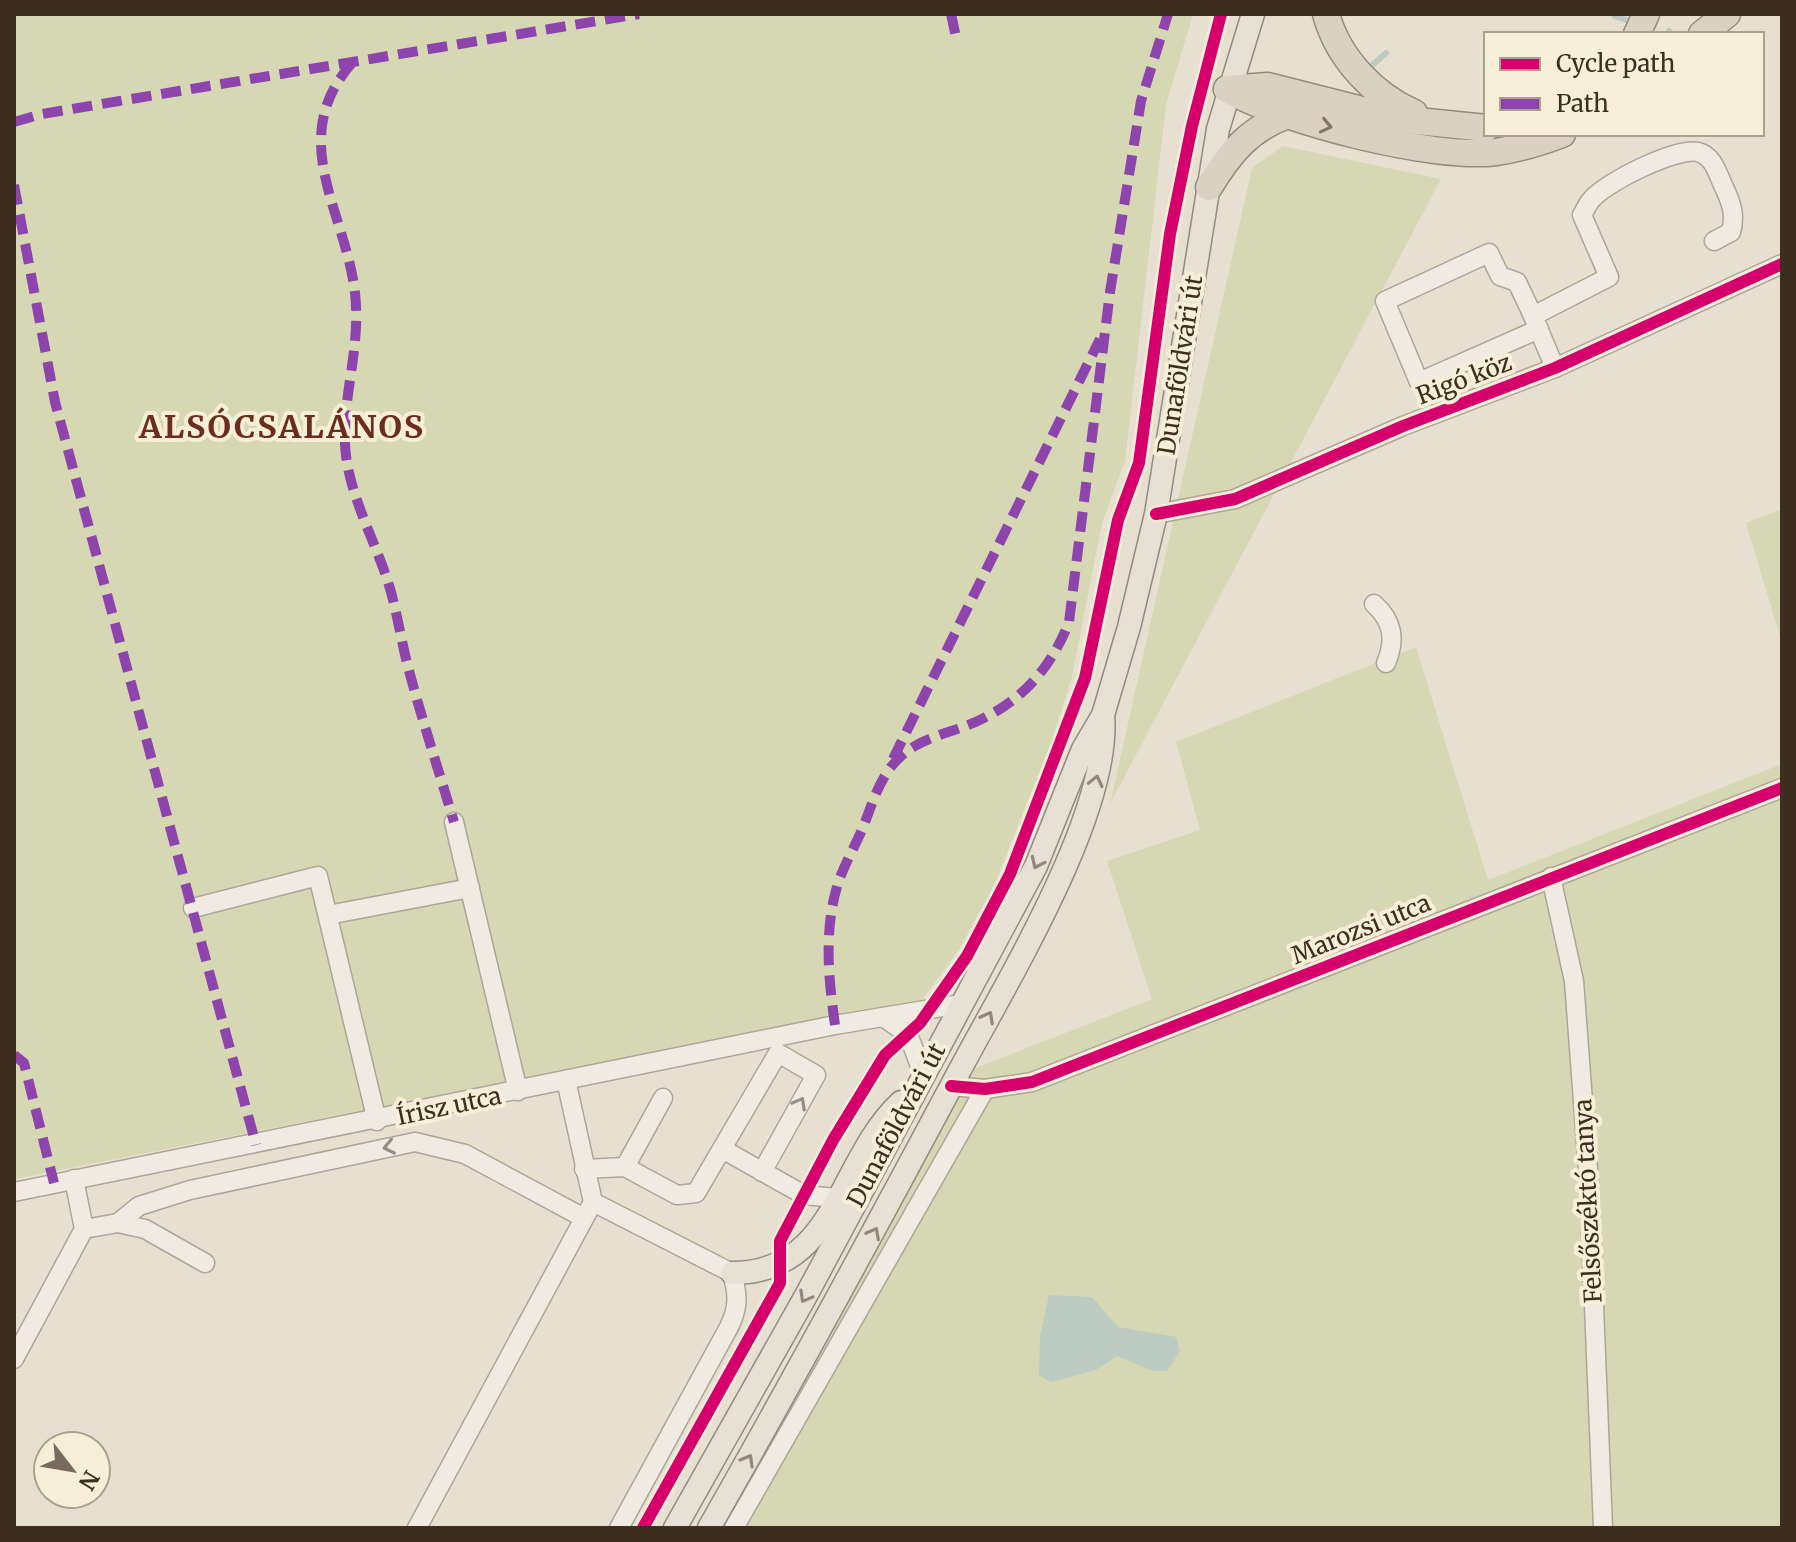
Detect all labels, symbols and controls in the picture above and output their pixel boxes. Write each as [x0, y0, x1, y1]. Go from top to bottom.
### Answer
legend [1484, 32, 1764, 136]
text: Cycle path [1556, 48, 1675, 79]
text: Path [1556, 88, 1609, 119]
one-way arrow [1319, 117, 1332, 134]
street label: Dunaföldvári út [1150, 272, 1210, 457]
street label: Rigó köz [1412, 347, 1516, 411]
district label: ALSÓCSALÁNOS [138, 407, 425, 447]
one-way arrow [1087, 775, 1104, 789]
one-way arrow [1031, 855, 1047, 869]
street label: Marozsi utca [1287, 887, 1435, 971]
one-way arrow [978, 1011, 993, 1025]
street label: Dunaföldvári út [840, 1037, 953, 1212]
street label: Írisz utca [394, 1079, 504, 1132]
one-way arrow [790, 1098, 806, 1112]
street label: Felsőszéktó tanya [1567, 1098, 1609, 1304]
one-way arrow [383, 1138, 396, 1155]
one-way arrow [864, 1226, 879, 1241]
one-way arrow [799, 1288, 815, 1303]
north arrow [32, 1430, 112, 1510]
one-way arrow [738, 1454, 753, 1468]
text: N [72, 1466, 106, 1495]

